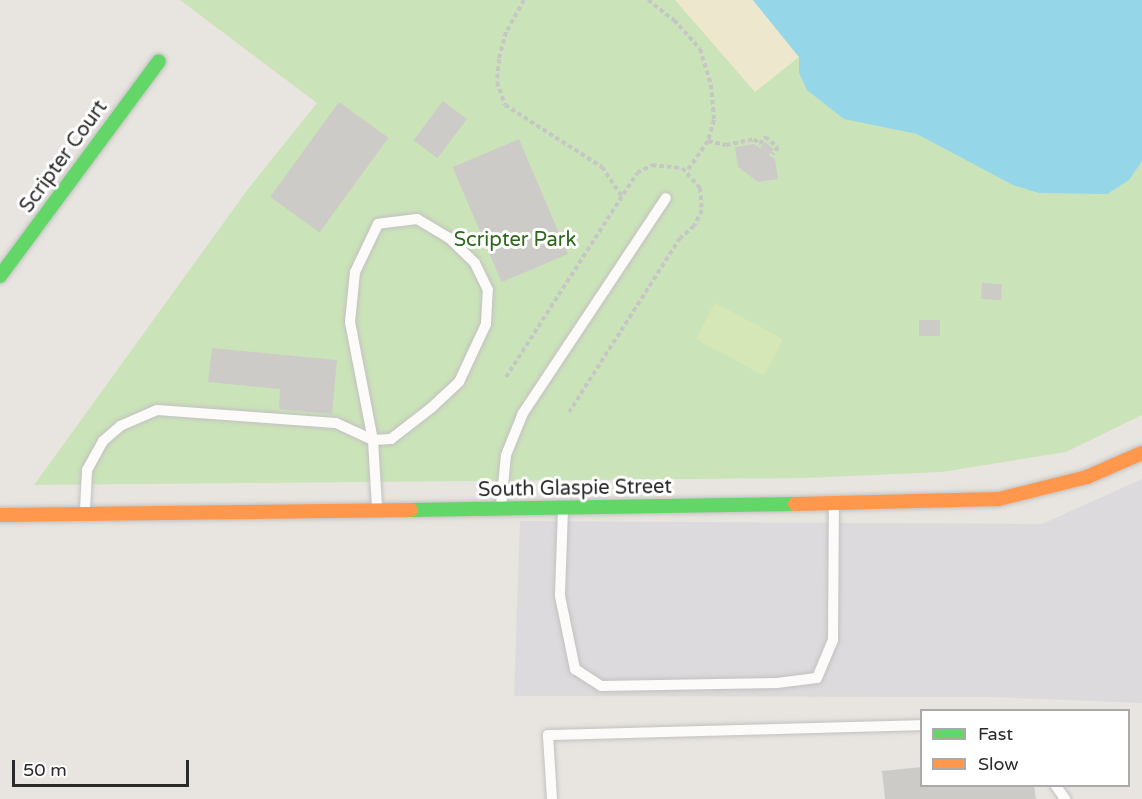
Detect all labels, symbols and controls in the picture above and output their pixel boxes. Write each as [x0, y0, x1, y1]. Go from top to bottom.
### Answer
street label: Scripter Court [15, 96, 113, 218]
park label: Scripter Park [454, 228, 576, 252]
street label: South Glaspie Street [478, 475, 672, 503]
legend [920, 709, 1130, 787]
text: Fast [978, 723, 1013, 745]
scale bar [15, 748, 192, 786]
text: Slow [978, 753, 1019, 775]
text: 50 m [23, 759, 67, 781]

